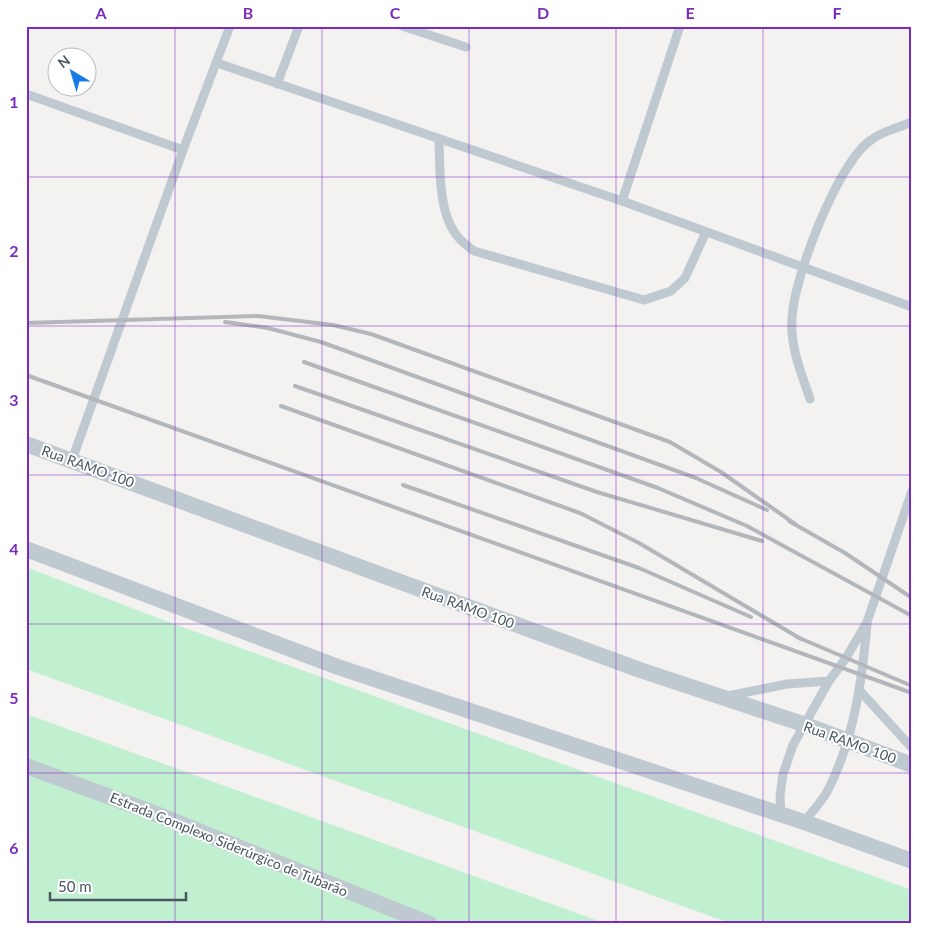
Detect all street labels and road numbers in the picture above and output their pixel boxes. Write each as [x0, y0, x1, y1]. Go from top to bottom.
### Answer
street label: Rua RAMO 100 [39, 441, 137, 491]
street label: Rua RAMO 100 [419, 582, 517, 632]
street label: Rua RAMO 100 [801, 717, 899, 767]
street label: Estrada Complexo Siderúrgico de Tubarão [108, 788, 350, 900]

